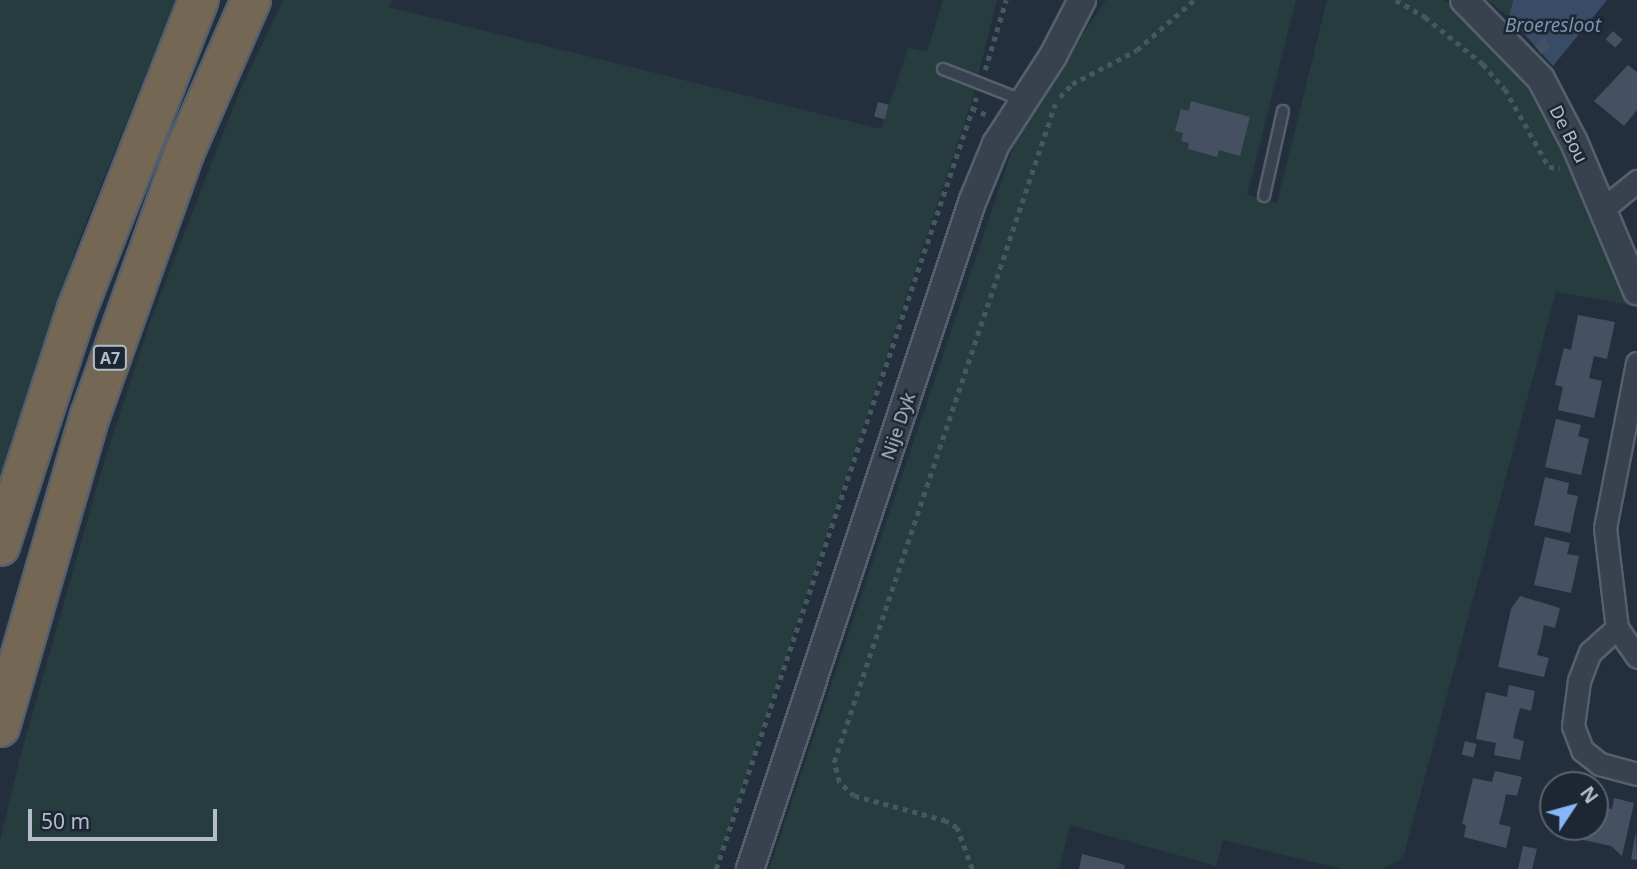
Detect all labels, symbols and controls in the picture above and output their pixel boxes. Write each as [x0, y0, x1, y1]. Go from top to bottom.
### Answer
water label: Broeresloot [1505, 15, 1601, 37]
street label: De Bou [1545, 102, 1593, 166]
road number: A7 [92, 346, 128, 370]
street label: Nije Dyk [876, 390, 920, 462]
north arrow [1539, 771, 1609, 841]
text: N [1574, 781, 1604, 809]
scale bar [32, 796, 220, 840]
text: 50 m [41, 807, 90, 835]

